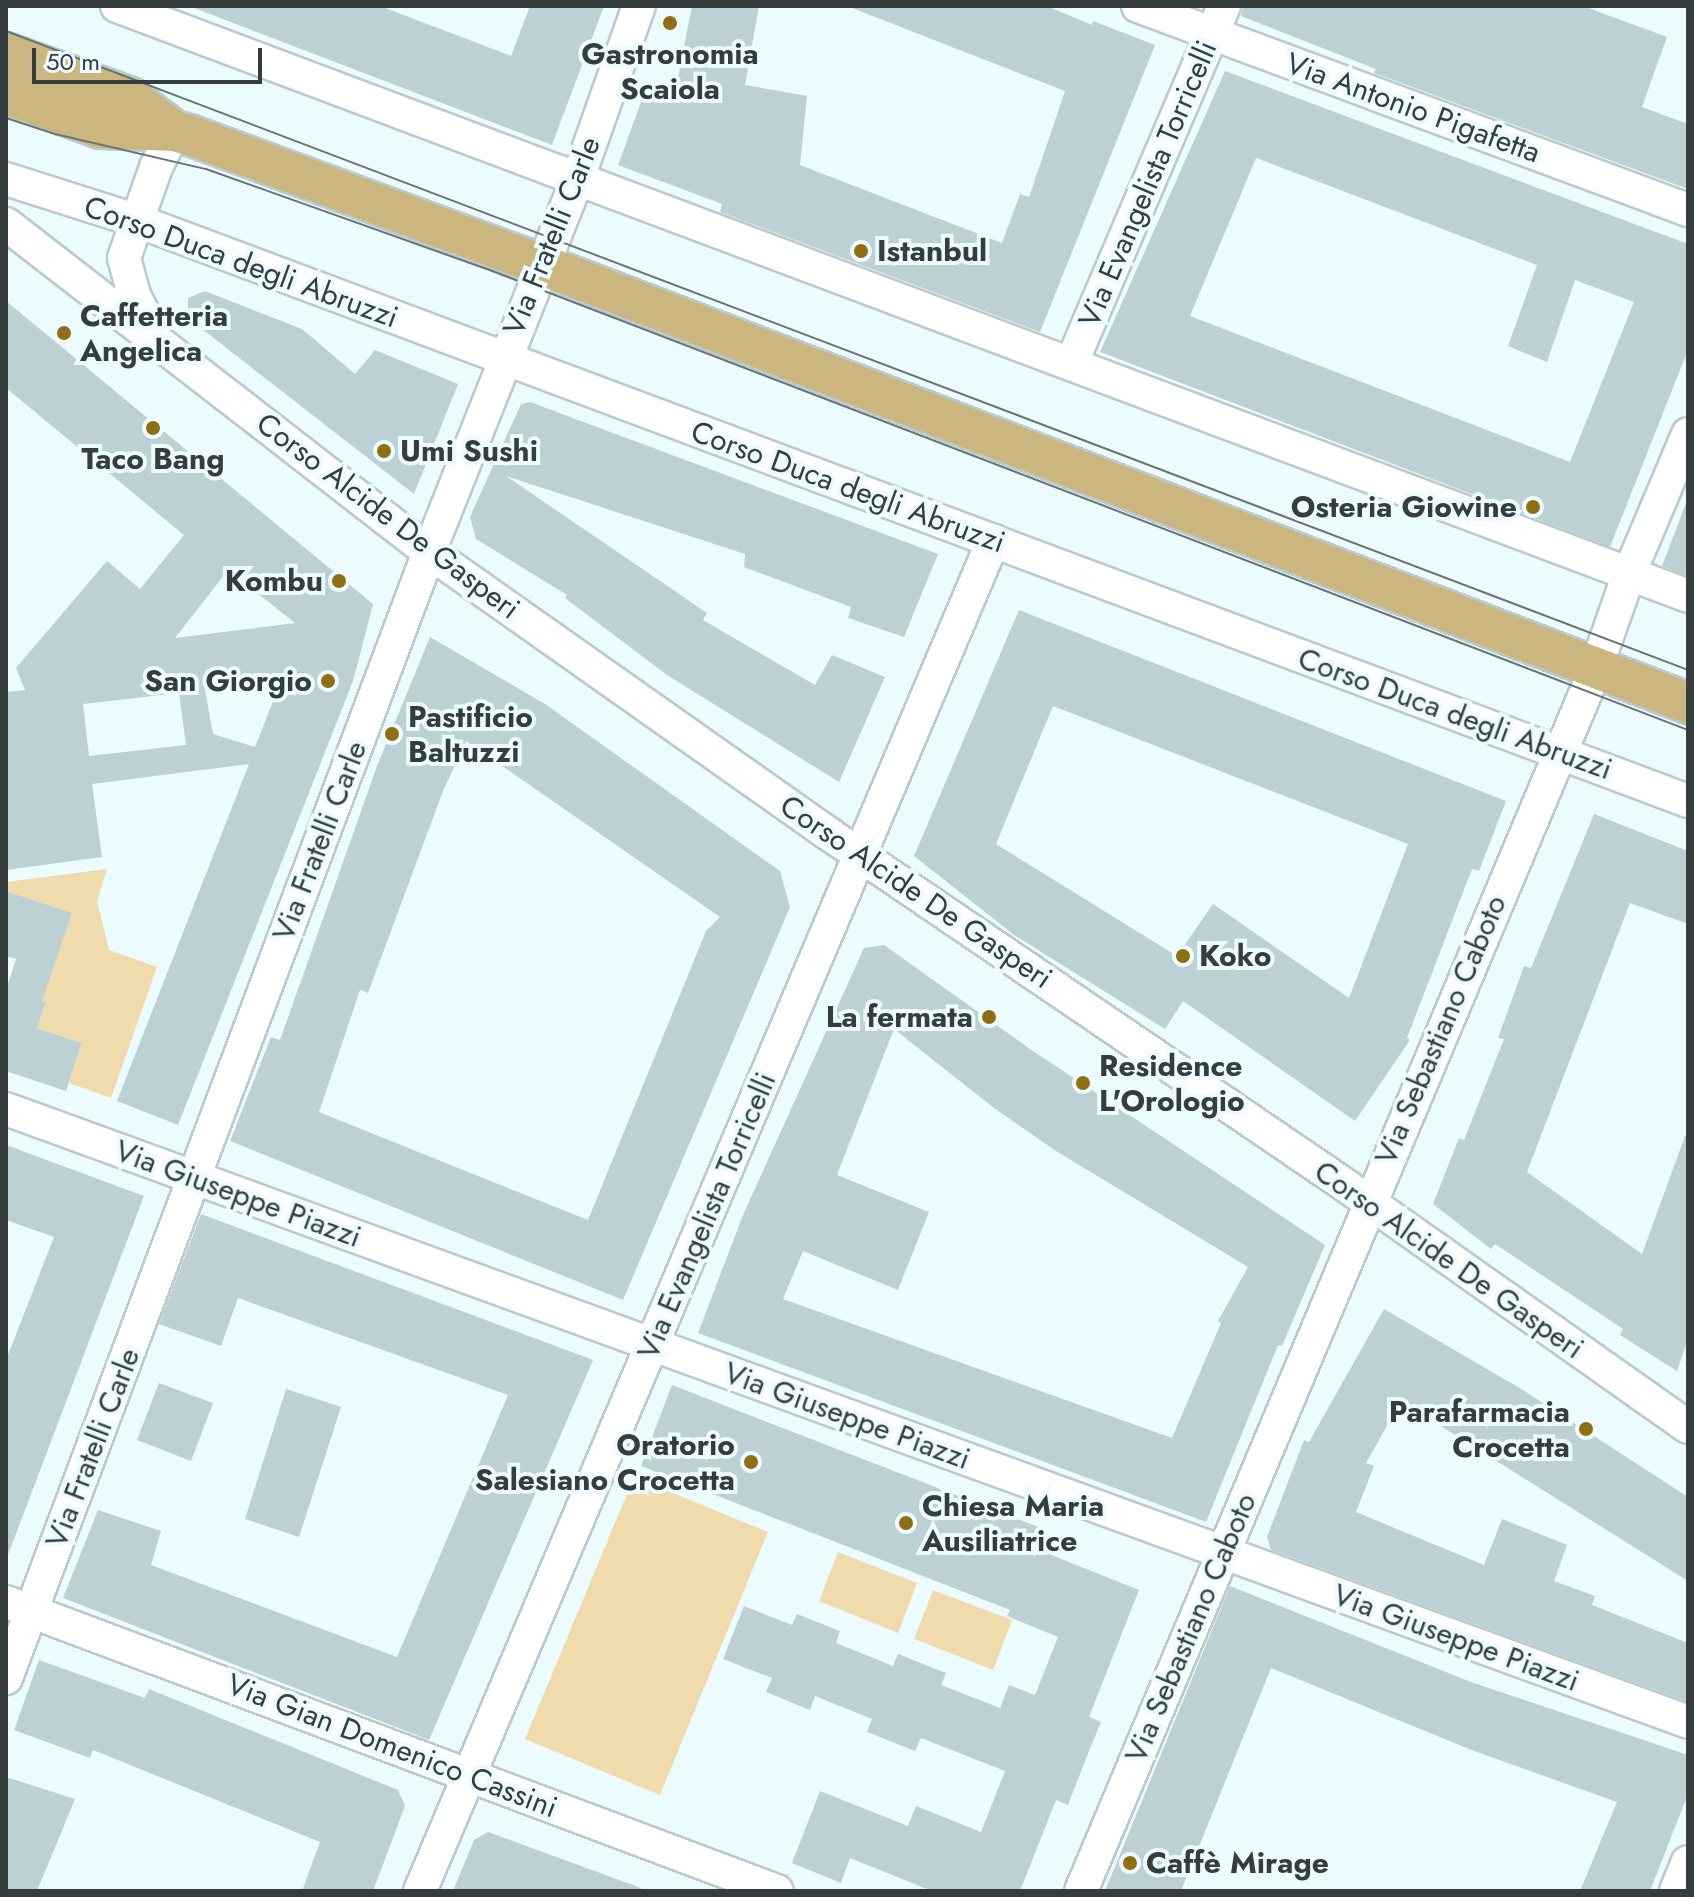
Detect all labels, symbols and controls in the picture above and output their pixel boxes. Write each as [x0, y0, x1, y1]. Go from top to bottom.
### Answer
marker: Gastronomia Scaiola [661, 14, 679, 32]
scale bar [36, 32, 266, 82]
street label: Via Evangelista Torricelli [1071, 35, 1225, 333]
place label: Gastronomia Scaiola [581, 36, 759, 106]
text: 50 m [46, 44, 100, 79]
street label: Via Antonio Pigafetta [1281, 45, 1545, 171]
street label: Via Fratelli Carle [496, 131, 608, 341]
street label: Corso Duca degli Abruzzi [79, 188, 403, 336]
place label: Istanbul [877, 233, 987, 269]
marker: Istanbul [852, 242, 870, 260]
place label: Caffetteria Angelica [80, 298, 228, 368]
marker: Caffetteria Angelica [55, 324, 73, 342]
street label: Corso Alcide De Gasperi [249, 405, 527, 627]
street label: Corso Duca degli Abruzzi [686, 413, 1010, 561]
marker: Taco Bang [144, 419, 162, 437]
place label: Umi Sushi [400, 433, 538, 469]
place label: Taco Bang [81, 441, 225, 477]
marker: Umi Sushi [375, 442, 393, 460]
place label: Osteria Giowine [1291, 489, 1517, 525]
marker: Osteria Giowine [1524, 498, 1542, 516]
place label: Kombu [225, 563, 323, 599]
marker: Kombu [330, 572, 348, 590]
street label: Corso Duca degli Abruzzi [1293, 640, 1617, 788]
place label: San Giorgio [144, 663, 312, 699]
marker: San Giorgio [319, 672, 337, 690]
place label: Pastificio Baltuzzi [408, 699, 533, 770]
marker: Pastificio Baltuzzi [383, 725, 401, 743]
street label: Via Fratelli Carle [265, 736, 375, 946]
street label: Corso Alcide De Gasperi [773, 788, 1059, 996]
street label: Via Sebastiano Caboto [1368, 890, 1514, 1170]
place label: Koko [1199, 938, 1271, 974]
marker: Koko [1174, 947, 1192, 965]
place label: La fermata [826, 999, 973, 1035]
marker: La fermata [980, 1008, 998, 1026]
place label: Residence L'Orologio [1099, 1048, 1245, 1118]
street label: Via Evangelista Torricelli [630, 1067, 784, 1365]
marker: Residence L'Orologio [1074, 1074, 1092, 1092]
street label: Via Giuseppe Piazzi [110, 1133, 366, 1255]
street label: Corso Alcide De Gasperi [1307, 1153, 1591, 1367]
street label: Via Fratelli Carle [38, 1343, 148, 1553]
street label: Via Giuseppe Piazzi [719, 1355, 975, 1477]
place label: Parafarmacia Crocetta [1389, 1394, 1570, 1464]
marker: Parafarmacia Crocetta [1577, 1420, 1595, 1438]
place label: Oratorio Salesiano Crocetta [475, 1427, 735, 1498]
marker: Oratorio Salesiano Crocetta [742, 1453, 760, 1471]
place label: Chiesa Maria Ausiliatrice [922, 1488, 1104, 1558]
street label: Via Sebastiano Caboto [1118, 1488, 1264, 1768]
marker: Chiesa Maria Ausiliatrice [897, 1514, 915, 1532]
street label: Via Giuseppe Piazzi [1328, 1577, 1584, 1699]
street label: Via Gian Domenico Cassini [222, 1666, 562, 1826]
place label: Caffè Mirage [1146, 1845, 1329, 1881]
marker: Caffè Mirage [1121, 1854, 1139, 1872]

